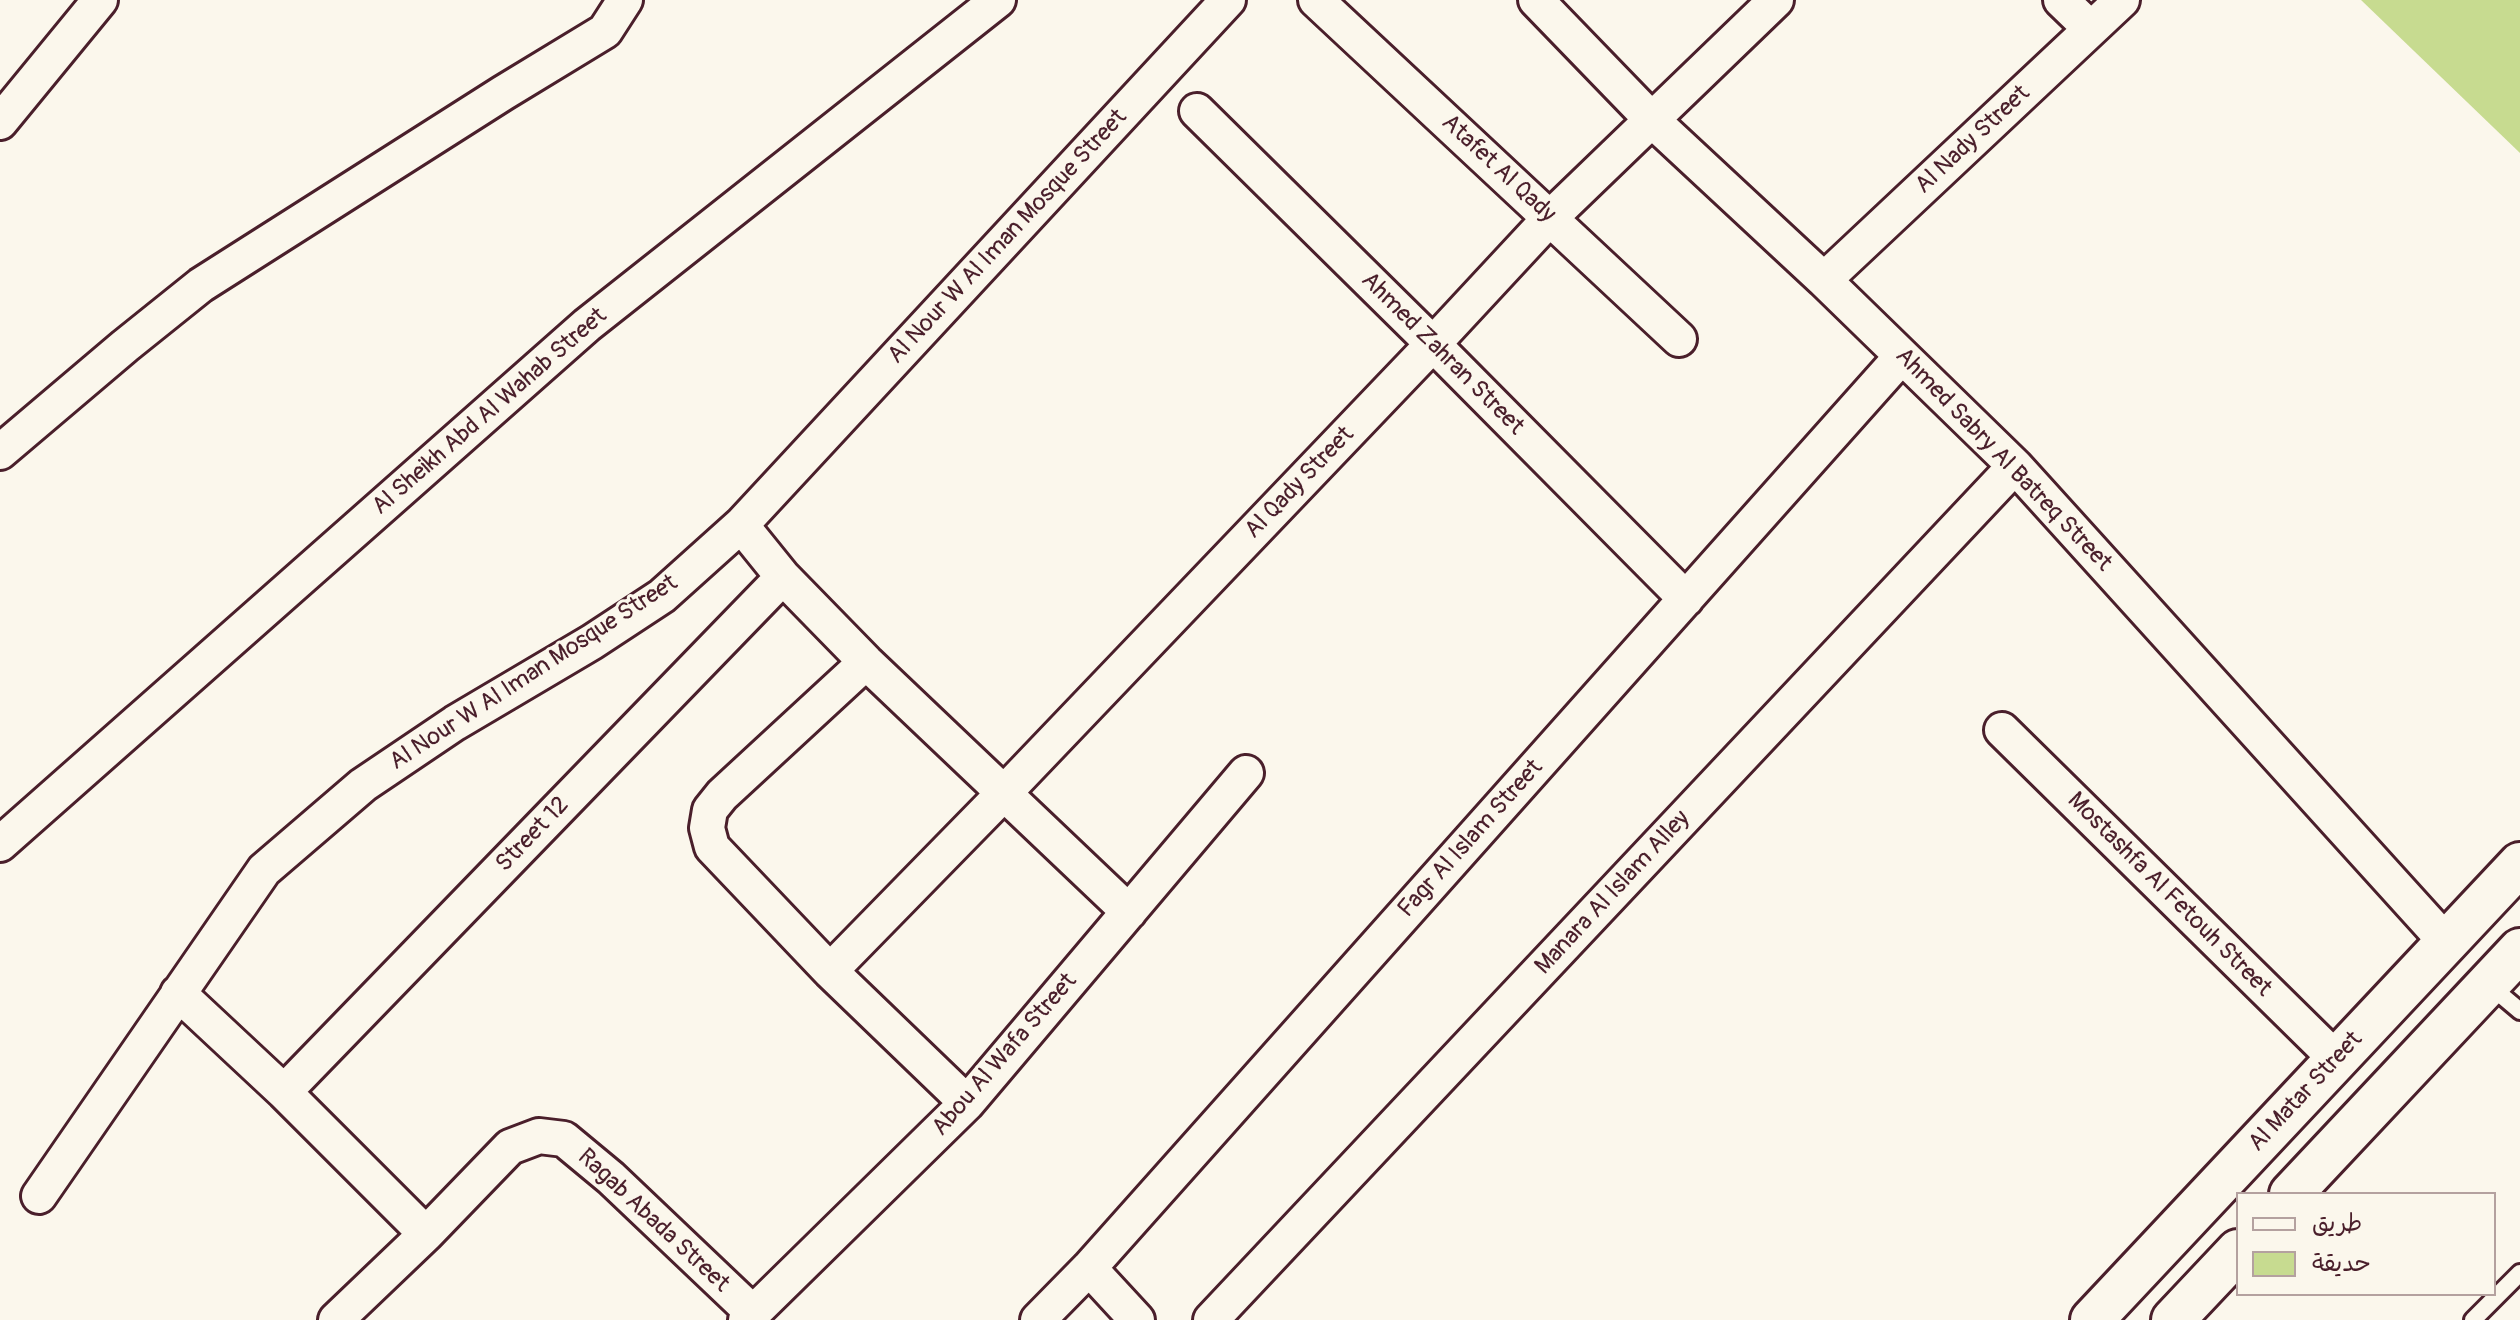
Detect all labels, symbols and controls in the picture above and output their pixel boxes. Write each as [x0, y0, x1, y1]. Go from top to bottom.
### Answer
street label: Al Nady Street [1910, 80, 2036, 200]
street label: Al Nour W Al Iman Mosque Street [882, 104, 1134, 370]
street label: Atafet Al Qady [1435, 109, 1561, 229]
street label: Ahmed Zahran Street [1355, 267, 1529, 441]
street label: Al Sheikh Abd Al Wahab Street [367, 302, 613, 522]
street label: Ahmed Sabry Al Batreq Street [1889, 342, 2117, 578]
street label: Al Qady Street [1239, 421, 1361, 545]
street label: Al Nour W Al Iman Mosque Street [385, 569, 683, 777]
street label: Fagr Al Islam Street [1393, 754, 1549, 924]
street label: Mostashfa Al Fetouh Street [2061, 787, 2277, 1003]
street label: Street 12 [490, 792, 576, 878]
street label: Manara Al Islam Alley [1530, 805, 1696, 981]
street label: Abou Al Wafa Street [927, 968, 1083, 1142]
street label: Al Matar Street [2243, 1026, 2369, 1158]
street label: Ragab Abada Street [571, 1143, 735, 1299]
legend [2236, 1192, 2496, 1296]
text: طريق [2312, 1209, 2362, 1238]
text: حديقة [2312, 1249, 2371, 1278]

